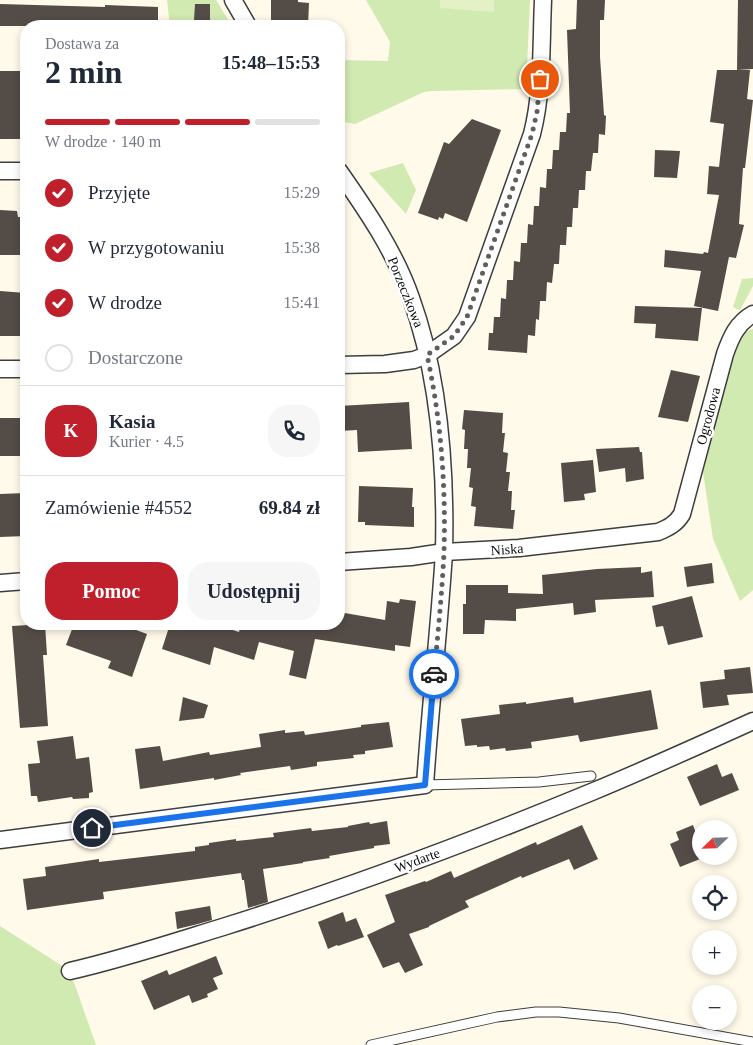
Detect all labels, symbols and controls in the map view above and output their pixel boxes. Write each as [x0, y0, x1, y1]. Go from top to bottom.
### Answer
text: Dostawa za [45, 35, 119, 52]
text: 15:48–15:53 [222, 52, 320, 73]
text: 2 min [45, 54, 122, 90]
pin [519, 58, 561, 100]
icon: bag [526, 65, 554, 93]
text: W drodze · 140 m [45, 133, 161, 150]
icon: check [45, 179, 73, 207]
text: Przyjęte [88, 182, 150, 203]
text: 15:29 [284, 184, 320, 201]
icon: check [45, 234, 73, 262]
text: W przygotowaniu [88, 237, 224, 258]
text: 15:38 [284, 239, 320, 256]
street label: Porzeczkowa [385, 255, 427, 330]
icon: check [45, 289, 73, 317]
text: W drodze [88, 292, 162, 313]
text: 15:41 [284, 294, 320, 311]
text: Dostarczone [88, 347, 183, 368]
street label: Ogrodowa [694, 385, 724, 447]
button: phone [268, 405, 320, 457]
text: Kasia [109, 411, 155, 432]
text: K [64, 420, 78, 441]
text: Kurier · 4.5 [109, 433, 184, 450]
text: Zamówienie #4552 [45, 497, 192, 518]
text: 69.84 zł [259, 497, 320, 518]
street label: Niska [490, 541, 525, 558]
button: Pomoc [45, 562, 178, 620]
button: Udostępnij [188, 562, 320, 620]
courier [409, 649, 459, 699]
icon: car [420, 660, 448, 688]
pin [71, 807, 113, 849]
icon: home [78, 814, 106, 842]
north arrow [692, 820, 738, 865]
map controls [692, 820, 737, 1030]
street label: Wydarte [392, 845, 442, 876]
button: locate [692, 875, 737, 920]
button: + [692, 930, 737, 975]
button: − [692, 985, 737, 1030]

